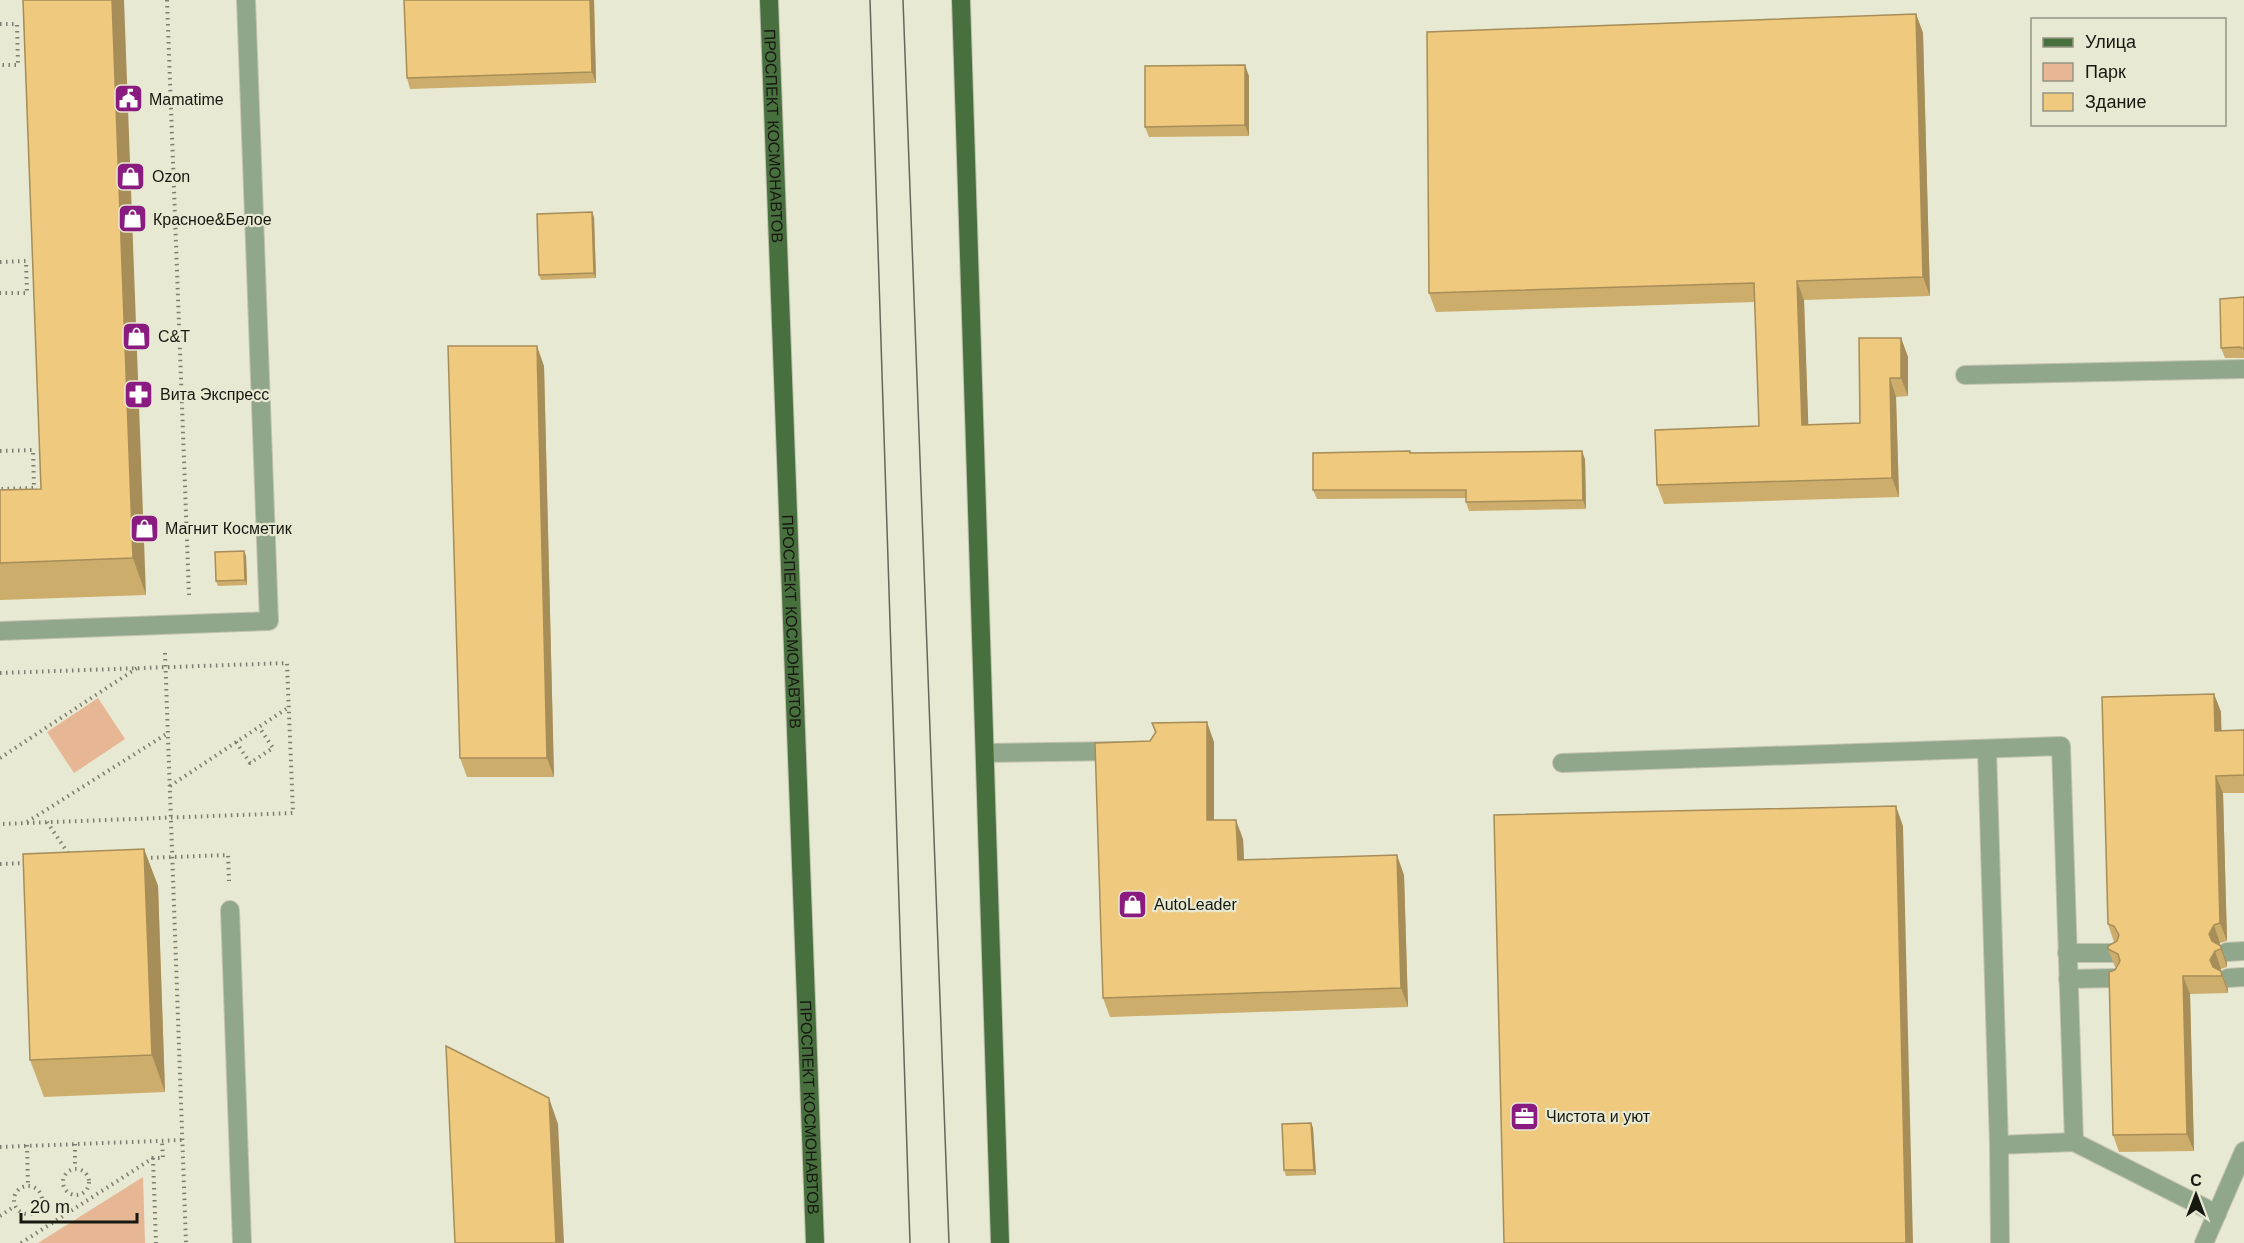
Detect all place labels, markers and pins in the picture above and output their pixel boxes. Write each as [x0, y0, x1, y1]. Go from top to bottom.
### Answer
public building icon: Mamatime [112, 83, 144, 115]
place label: Mamatime [149, 91, 224, 108]
shop icon: Ozon [115, 160, 147, 192]
place label: Ozon [152, 168, 190, 185]
shop icon: Красное&Белое [116, 203, 148, 235]
place label: Красное&Белое [153, 211, 272, 228]
shop icon: С&Т [121, 320, 153, 352]
place label: С&Т [158, 328, 190, 345]
pharmacy icon: Вита Экспресс [123, 378, 155, 410]
place label: Вита Экспресс [160, 386, 269, 403]
shop icon: Магнит Косметик [128, 512, 160, 544]
place label: Магнит Косметик [165, 520, 293, 537]
shop icon: AutoLeader [1117, 888, 1149, 920]
place label: AutoLeader [1154, 896, 1237, 913]
office icon: Чистота и уют [1509, 1100, 1541, 1132]
place label: Чистота и уют [1546, 1108, 1651, 1125]

